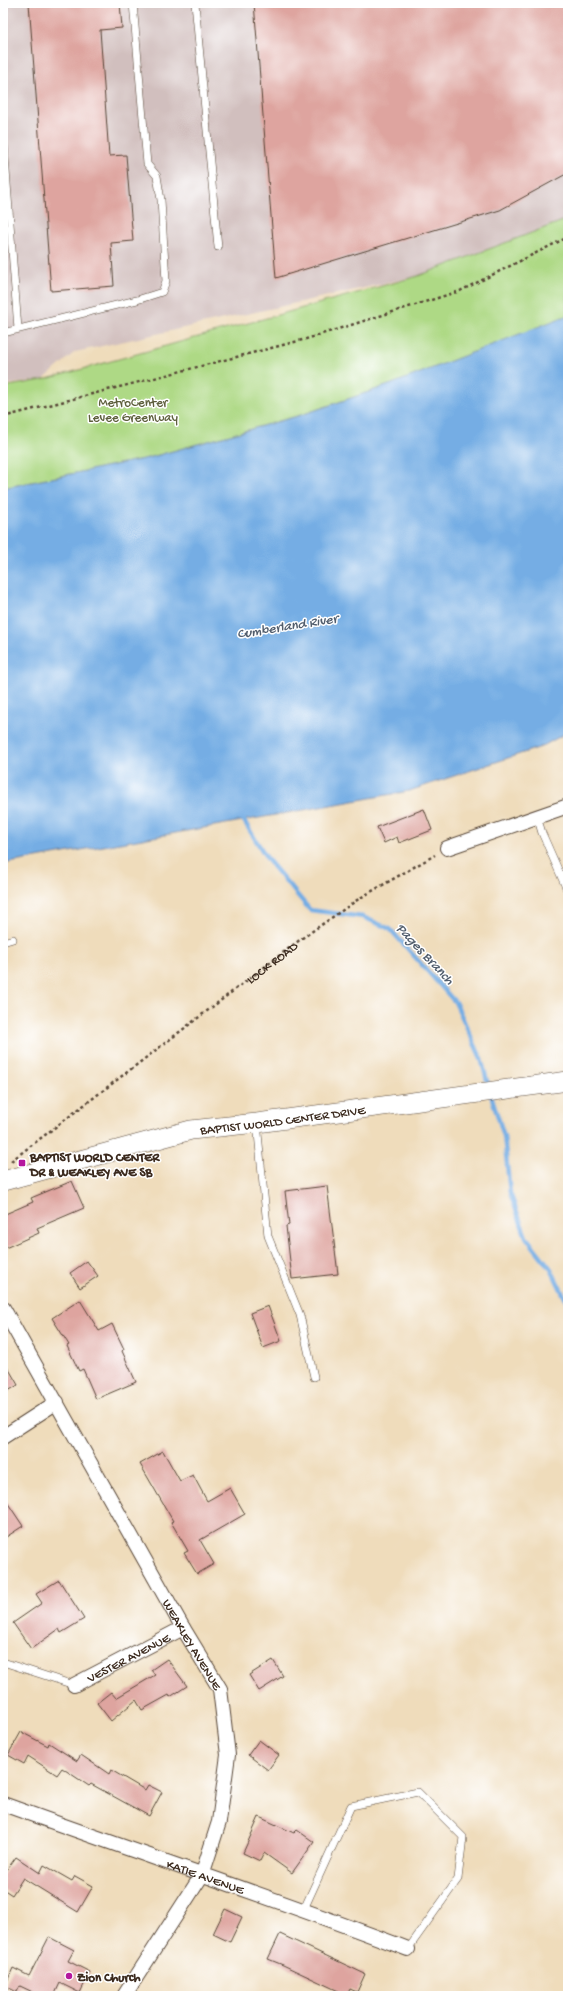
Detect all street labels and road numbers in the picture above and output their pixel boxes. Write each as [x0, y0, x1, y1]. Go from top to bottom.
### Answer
street label: LOCK ROAD [244, 939, 302, 988]
street label: BAPTIST WORLD CENTER DRIVE [198, 1103, 367, 1139]
street label: WEAKLEY AVENUE [158, 1597, 224, 1694]
street label: VESTER AVENUE [84, 1631, 174, 1687]
street label: KATIE AVENUE [164, 1858, 247, 1899]

